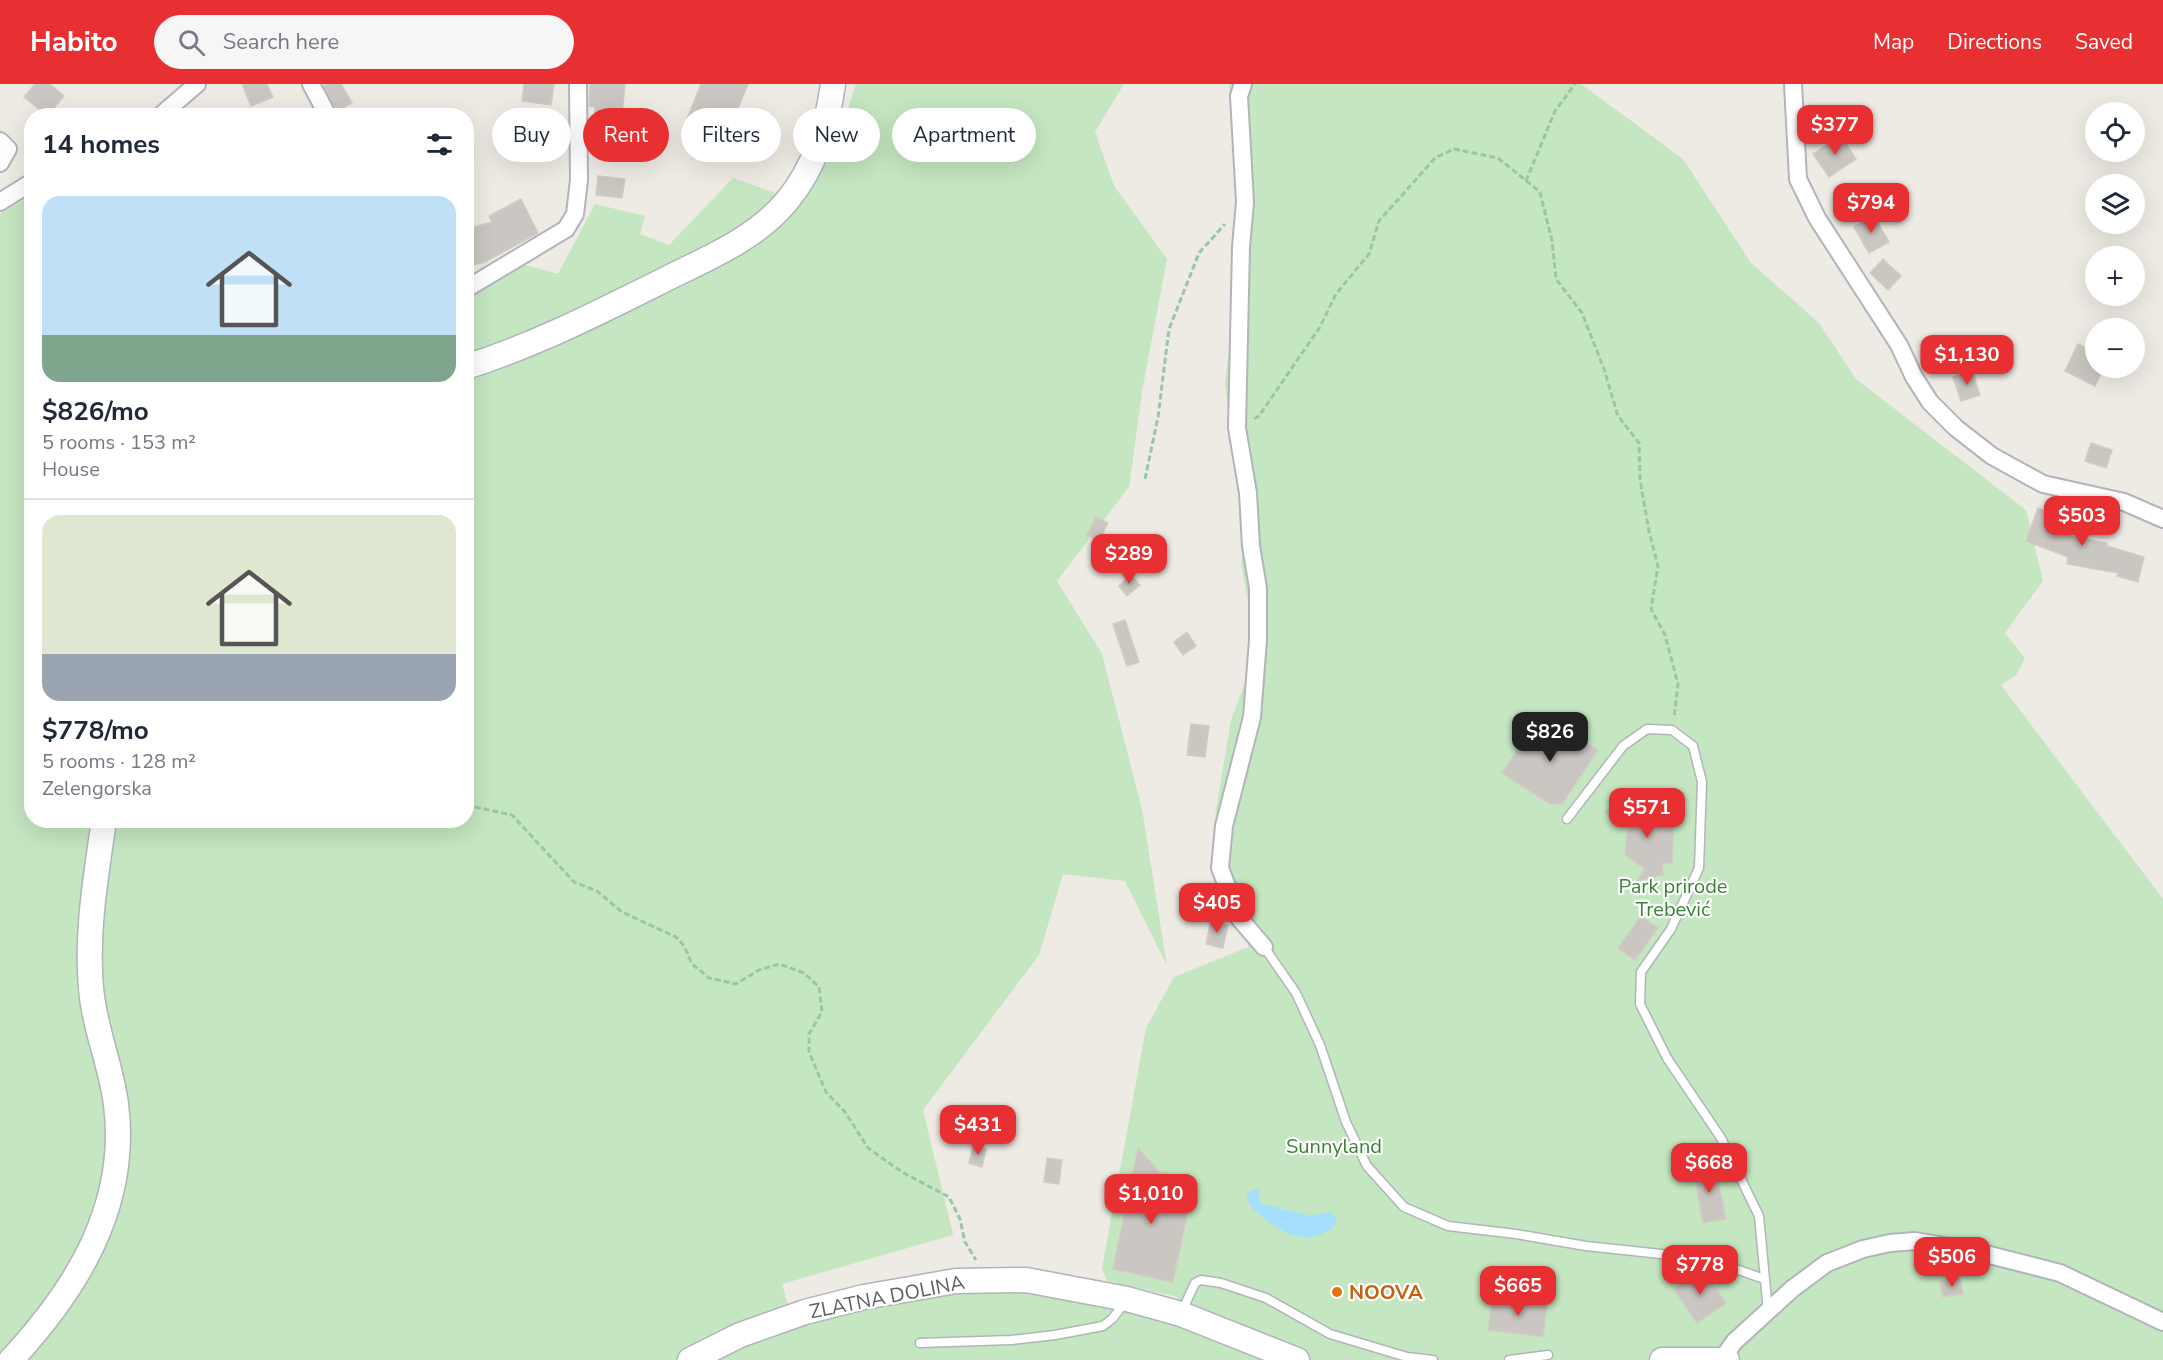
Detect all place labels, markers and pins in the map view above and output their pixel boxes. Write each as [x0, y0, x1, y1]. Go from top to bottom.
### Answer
pin: $377 [1799, 105, 1871, 156]
pin: $794 [1835, 183, 1907, 234]
pin: $1,130 [1918, 335, 2016, 386]
pin: $503 [2046, 496, 2118, 547]
pin: $289 [1093, 534, 1165, 585]
pin: $826 [1514, 712, 1586, 763]
pin: $571 [1611, 788, 1683, 839]
pin: $405 [1181, 883, 1253, 934]
pin: $431 [942, 1105, 1014, 1156]
pin: $668 [1673, 1143, 1745, 1194]
pin: $1,010 [1102, 1174, 1200, 1225]
pin: $506 [1916, 1237, 1988, 1288]
pin: $778 [1664, 1245, 1736, 1296]
pin: $665 [1482, 1266, 1554, 1317]
place label: NOOVA [1349, 1279, 1423, 1306]
marker: NOOVA [1330, 1285, 1344, 1299]

